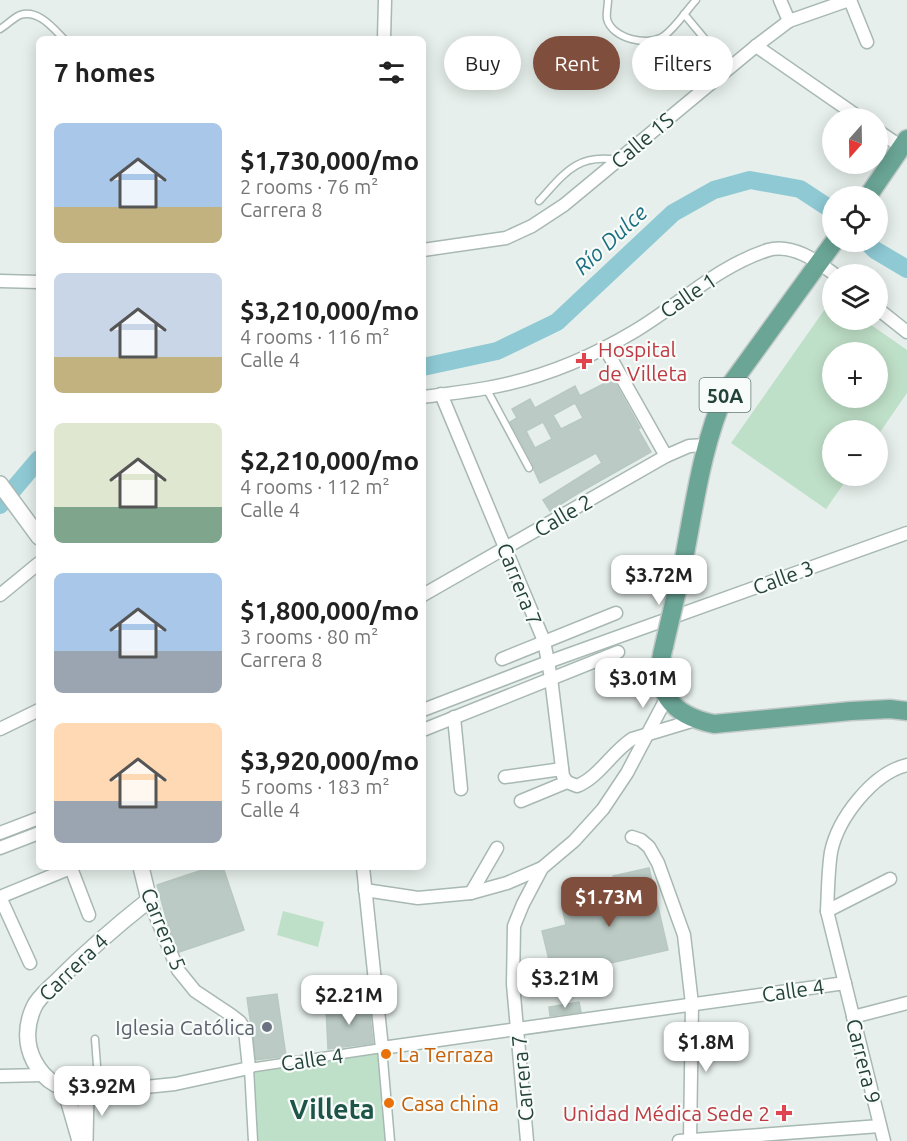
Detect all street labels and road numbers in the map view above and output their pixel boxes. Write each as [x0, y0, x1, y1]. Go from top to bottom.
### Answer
street label: Calle 1S [606, 107, 678, 173]
street label: Calle 1 [655, 267, 721, 323]
road number: 50A [700, 378, 750, 412]
street label: Calle 2 [530, 489, 596, 541]
street label: Carrera 7 [493, 539, 547, 629]
street label: Calle 3 [749, 555, 817, 599]
street label: Carrera 5 [137, 884, 191, 974]
street label: Carrera 4 [34, 928, 112, 1006]
street label: Calle 4 [760, 974, 826, 1006]
street label: Carrera 9 [842, 1016, 886, 1106]
street label: Carrera 7 [506, 1034, 538, 1122]
street label: Calle 4 [279, 1043, 345, 1075]

